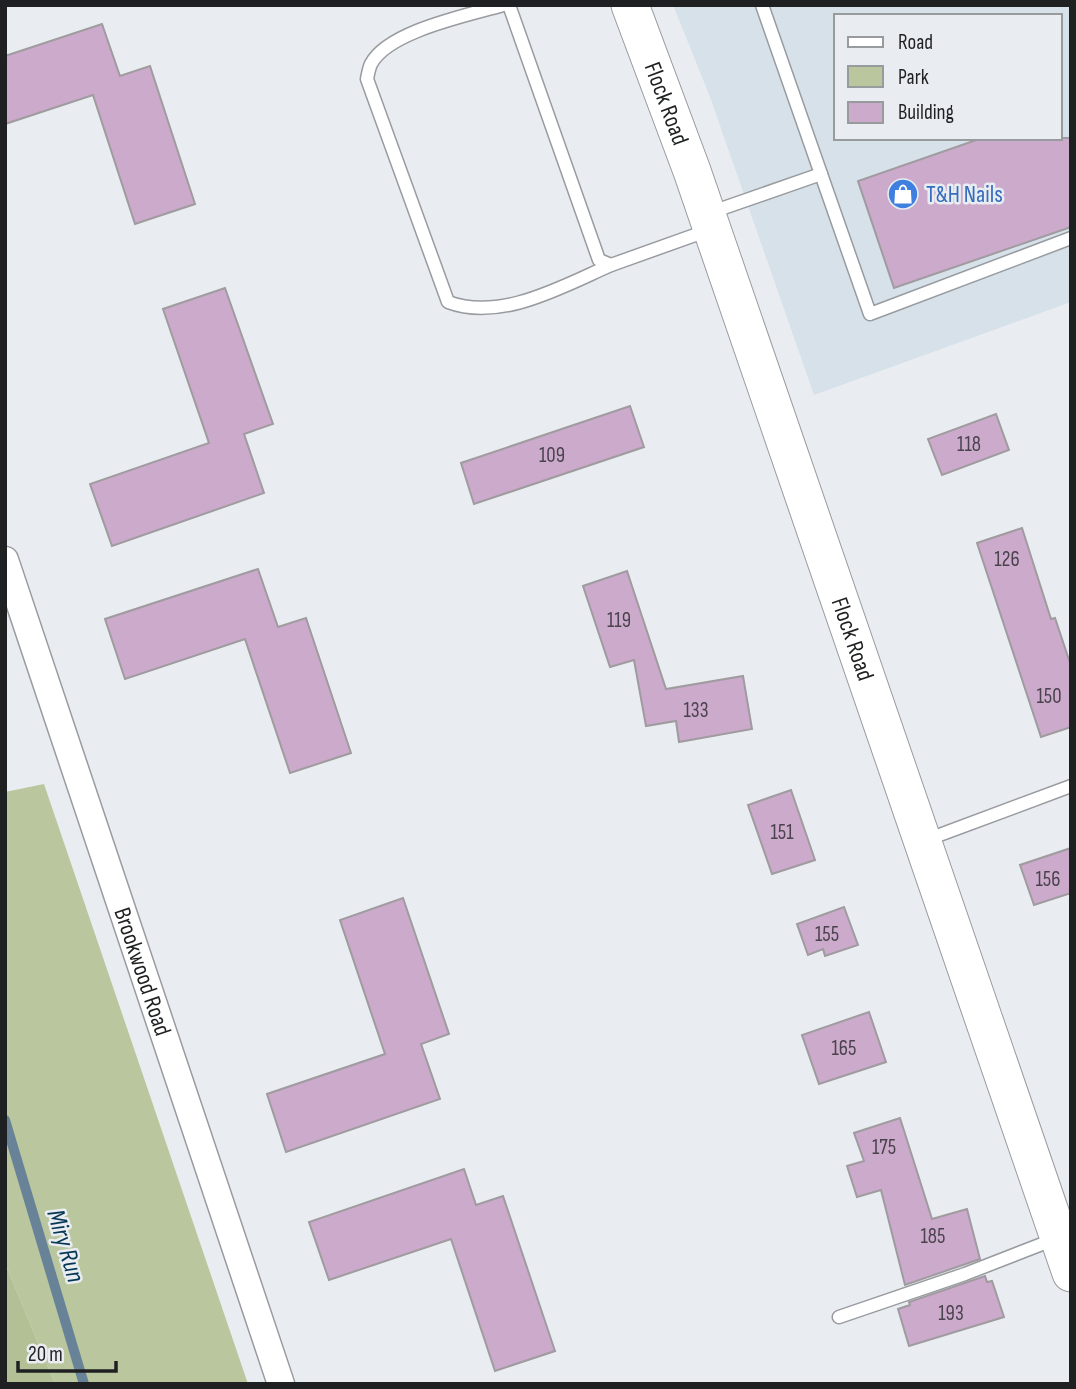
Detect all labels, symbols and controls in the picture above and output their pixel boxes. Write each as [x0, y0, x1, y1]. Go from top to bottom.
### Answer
legend [834, 14, 1062, 140]
text: Road [898, 30, 933, 55]
street label: Flock Road [638, 58, 695, 149]
text: Park [898, 65, 929, 90]
text: Building [898, 100, 954, 125]
shop icon: T&H Nails [886, 177, 920, 211]
place label: T&H Nails [926, 180, 1003, 209]
house number: 118 [957, 432, 981, 457]
house number: 109 [539, 443, 565, 468]
house number: 126 [994, 547, 1020, 572]
street label: Flock Road [825, 593, 881, 684]
house number: 119 [607, 608, 631, 633]
house number: 150 [1036, 684, 1062, 709]
house number: 133 [684, 698, 708, 723]
house number: 151 [770, 820, 794, 845]
house number: 156 [1036, 867, 1060, 892]
street label: Brookwood Road [108, 904, 178, 1039]
house number: 155 [815, 922, 839, 947]
house number: 165 [832, 1036, 856, 1061]
house number: 175 [872, 1135, 896, 1160]
water label: Miry Run [39, 1206, 91, 1286]
house number: 185 [921, 1224, 945, 1249]
house number: 193 [938, 1301, 964, 1326]
scale bar [18, 1330, 116, 1374]
text: 20 m [28, 1342, 63, 1367]

